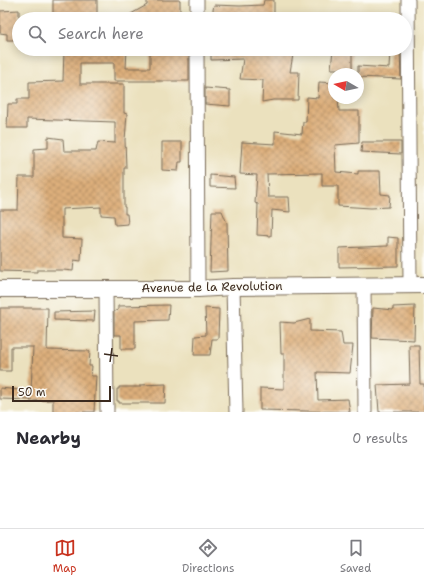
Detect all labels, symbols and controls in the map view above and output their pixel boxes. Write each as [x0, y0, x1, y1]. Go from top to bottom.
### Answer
search box [12, 12, 412, 56]
icon: search [26, 23, 48, 45]
text: Search here [58, 24, 144, 44]
north arrow [328, 68, 364, 104]
street label: Avenue de la Revolution [141, 278, 283, 296]
scale bar [12, 384, 111, 403]
text: 50 m [18, 385, 46, 400]
text: Nearby [16, 427, 81, 449]
text: 0 results [352, 430, 408, 447]
tab: Map [53, 537, 76, 576]
tab: Directions [182, 537, 234, 576]
tab: Saved [340, 537, 371, 576]

